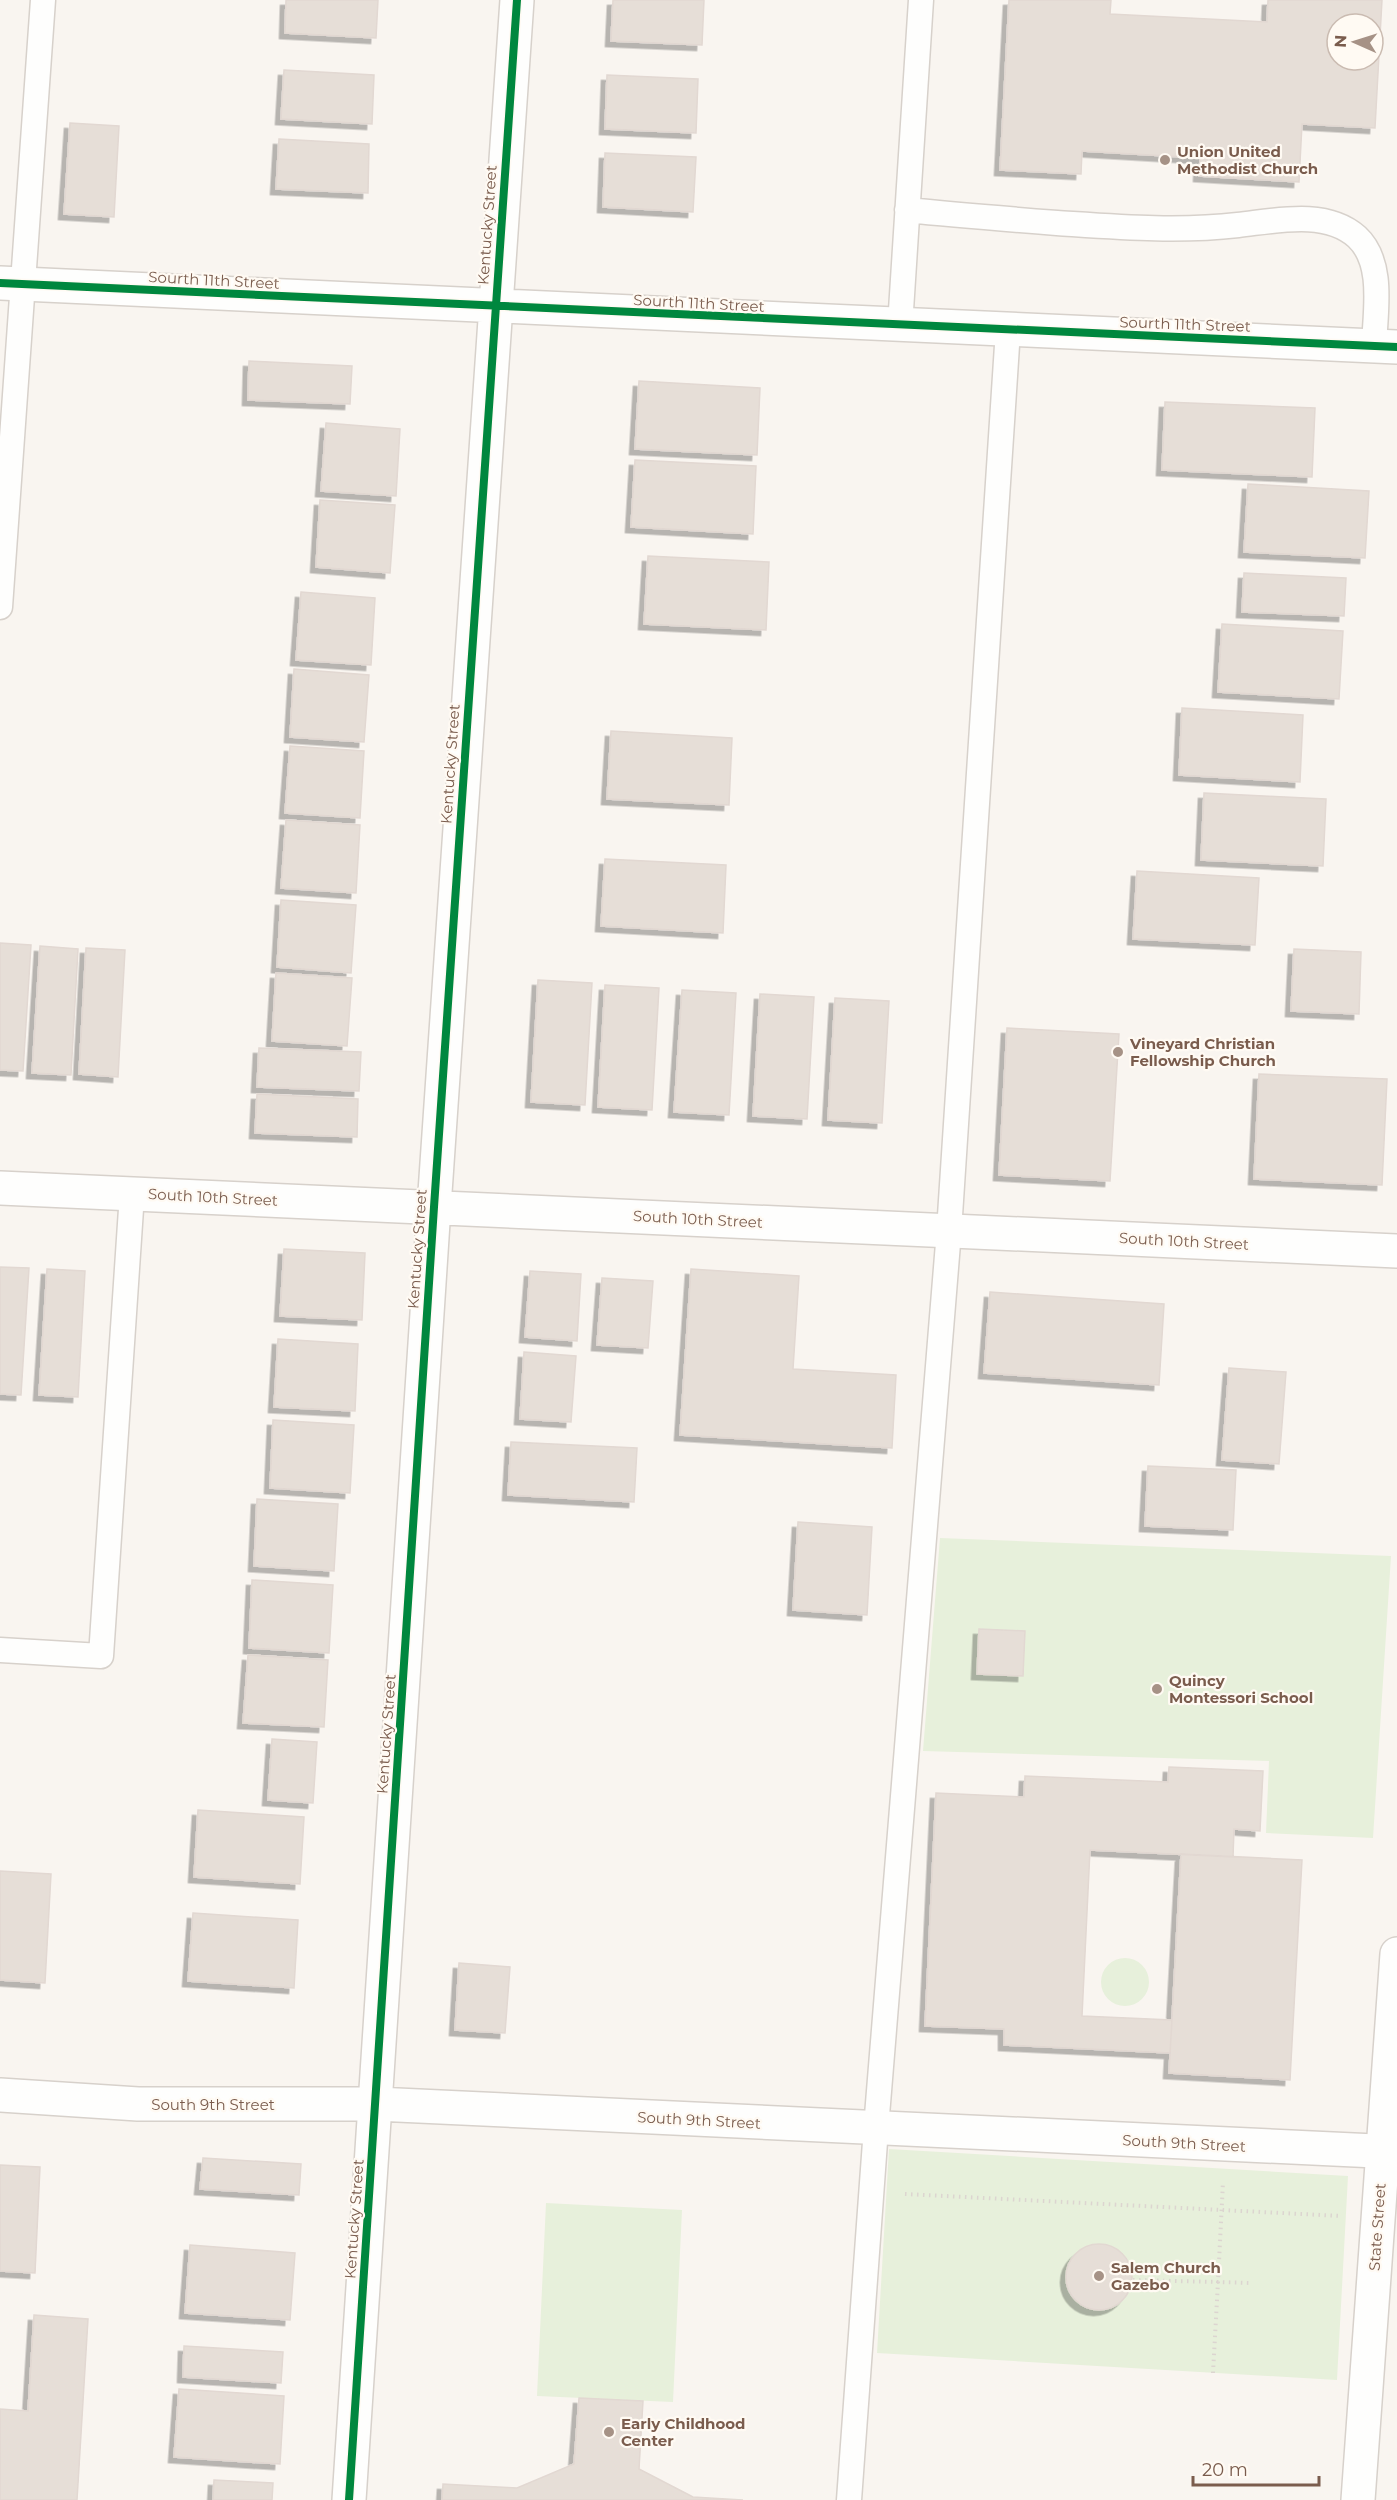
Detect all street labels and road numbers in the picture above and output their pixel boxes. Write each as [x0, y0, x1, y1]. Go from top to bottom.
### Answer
street label: Kentucky Street [473, 164, 501, 286]
street label: Sourth 11th Street [148, 267, 280, 293]
street label: Sourth 11th Street [633, 290, 765, 316]
street label: Sourth 11th Street [1119, 312, 1251, 336]
street label: Kentucky Street [436, 703, 464, 825]
street label: South 10th Street [148, 1184, 278, 1210]
street label: Kentucky Street [403, 1188, 431, 1310]
street label: South 10th Street [633, 1206, 763, 1232]
street label: South 10th Street [1119, 1228, 1249, 1254]
street label: Kentucky Street [372, 1673, 400, 1795]
street label: South 9th Street [151, 2095, 275, 2114]
street label: South 9th Street [637, 2107, 761, 2133]
street label: South 9th Street [1122, 2130, 1246, 2156]
street label: Kentucky Street [340, 2158, 368, 2280]
street label: State Street [1364, 2182, 1390, 2272]

